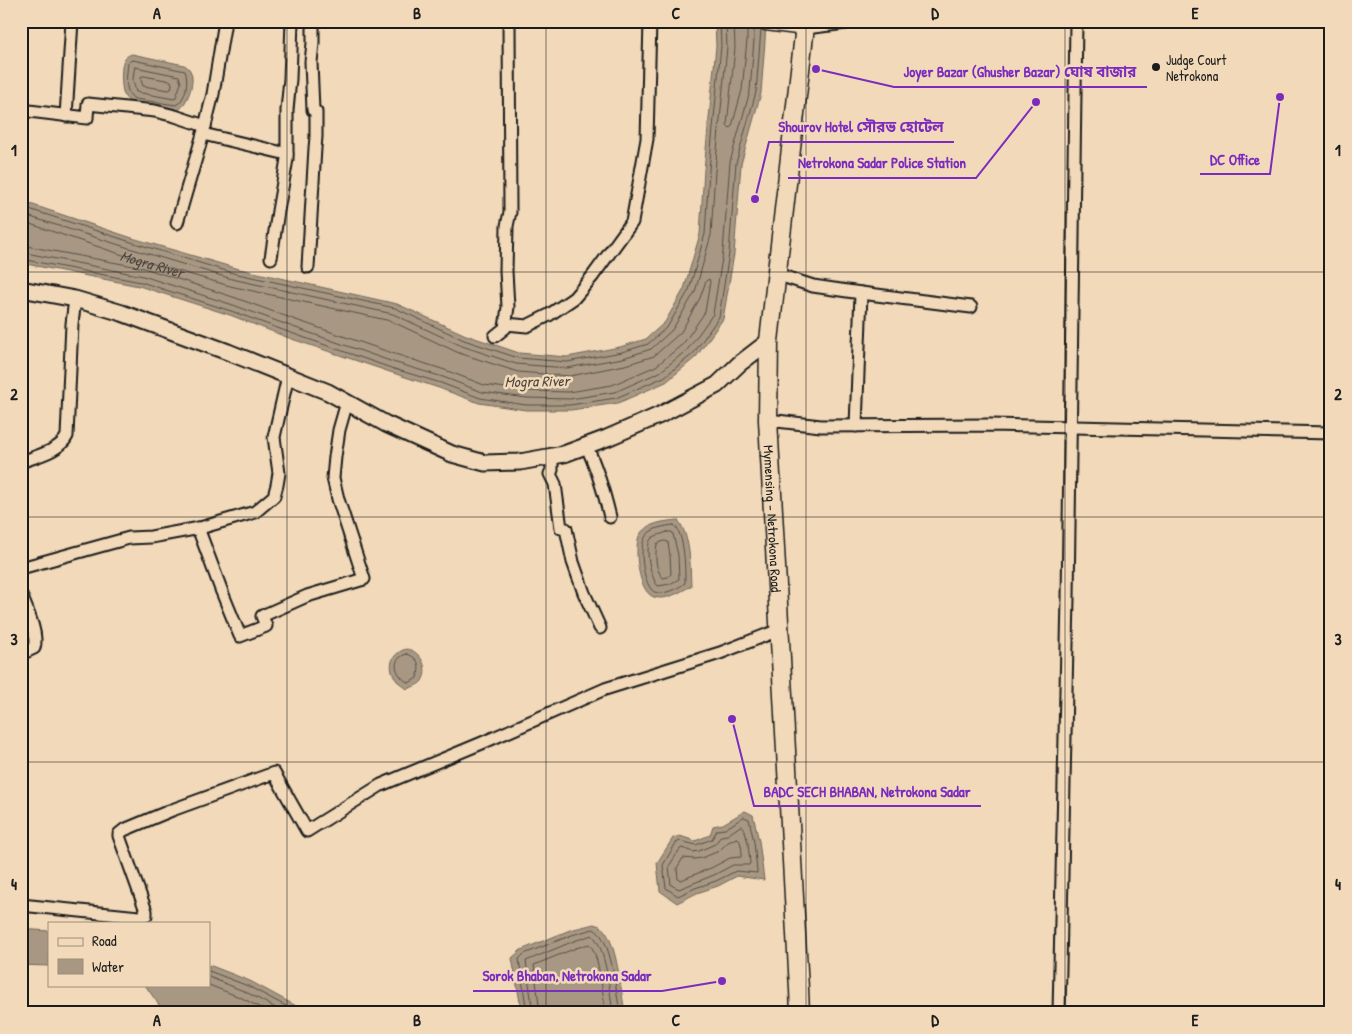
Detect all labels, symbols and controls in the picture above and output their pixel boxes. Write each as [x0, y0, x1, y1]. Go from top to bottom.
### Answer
text: A [153, 2, 161, 24]
text: B [413, 2, 421, 24]
text: C [672, 2, 681, 24]
text: D [931, 2, 939, 24]
text: E [1191, 2, 1199, 24]
place label: Judge Court Netrokona [1166, 50, 1227, 85]
callout: Joyer Bazar (Ghusher Bazar) ঘোষ বাজার [894, 57, 1147, 87]
text: Joyer Bazar (Ghusher Bazar) ঘোষ বাজার [904, 61, 1137, 83]
marker: Judge Court Netrokona [1150, 61, 1162, 73]
callout: Shourov Hotel সৌরভ হোটেল [769, 112, 954, 142]
text: Shourov Hotel সৌরভ হোটেল [778, 116, 944, 137]
text: 1 [11, 139, 17, 161]
text: 1 [1335, 139, 1341, 161]
callout: DC Office [1200, 144, 1270, 174]
callout: Netrokona Sadar Police Station [788, 148, 976, 178]
text: DC Office [1210, 149, 1260, 170]
text: Netrokona Sadar Police Station [798, 152, 966, 173]
water label: Mogra River [118, 244, 188, 283]
water label: Mogra River [504, 370, 572, 392]
text: 2 [10, 383, 18, 405]
text: 2 [1334, 383, 1342, 405]
street label: Mymensing - Netrokona Road [759, 444, 787, 593]
text: 3 [10, 628, 18, 650]
text: 3 [1334, 628, 1342, 650]
callout: BADC SECH BHABAN, Netrokona Sadar [754, 776, 981, 806]
text: BADC SECH BHABAN, Netrokona Sadar [764, 781, 971, 802]
text: 4 [11, 873, 17, 895]
text: 4 [1335, 873, 1341, 895]
legend [48, 922, 210, 986]
text: Road [92, 930, 117, 951]
text: Water [92, 956, 124, 977]
callout: Sorok Bhaban, Netrokona Sadar [473, 961, 662, 991]
text: Sorok Bhaban, Netrokona Sadar [482, 965, 652, 986]
text: A [153, 1009, 161, 1031]
text: B [413, 1009, 421, 1031]
text: C [672, 1009, 681, 1031]
text: D [931, 1009, 939, 1031]
text: E [1191, 1009, 1199, 1031]

